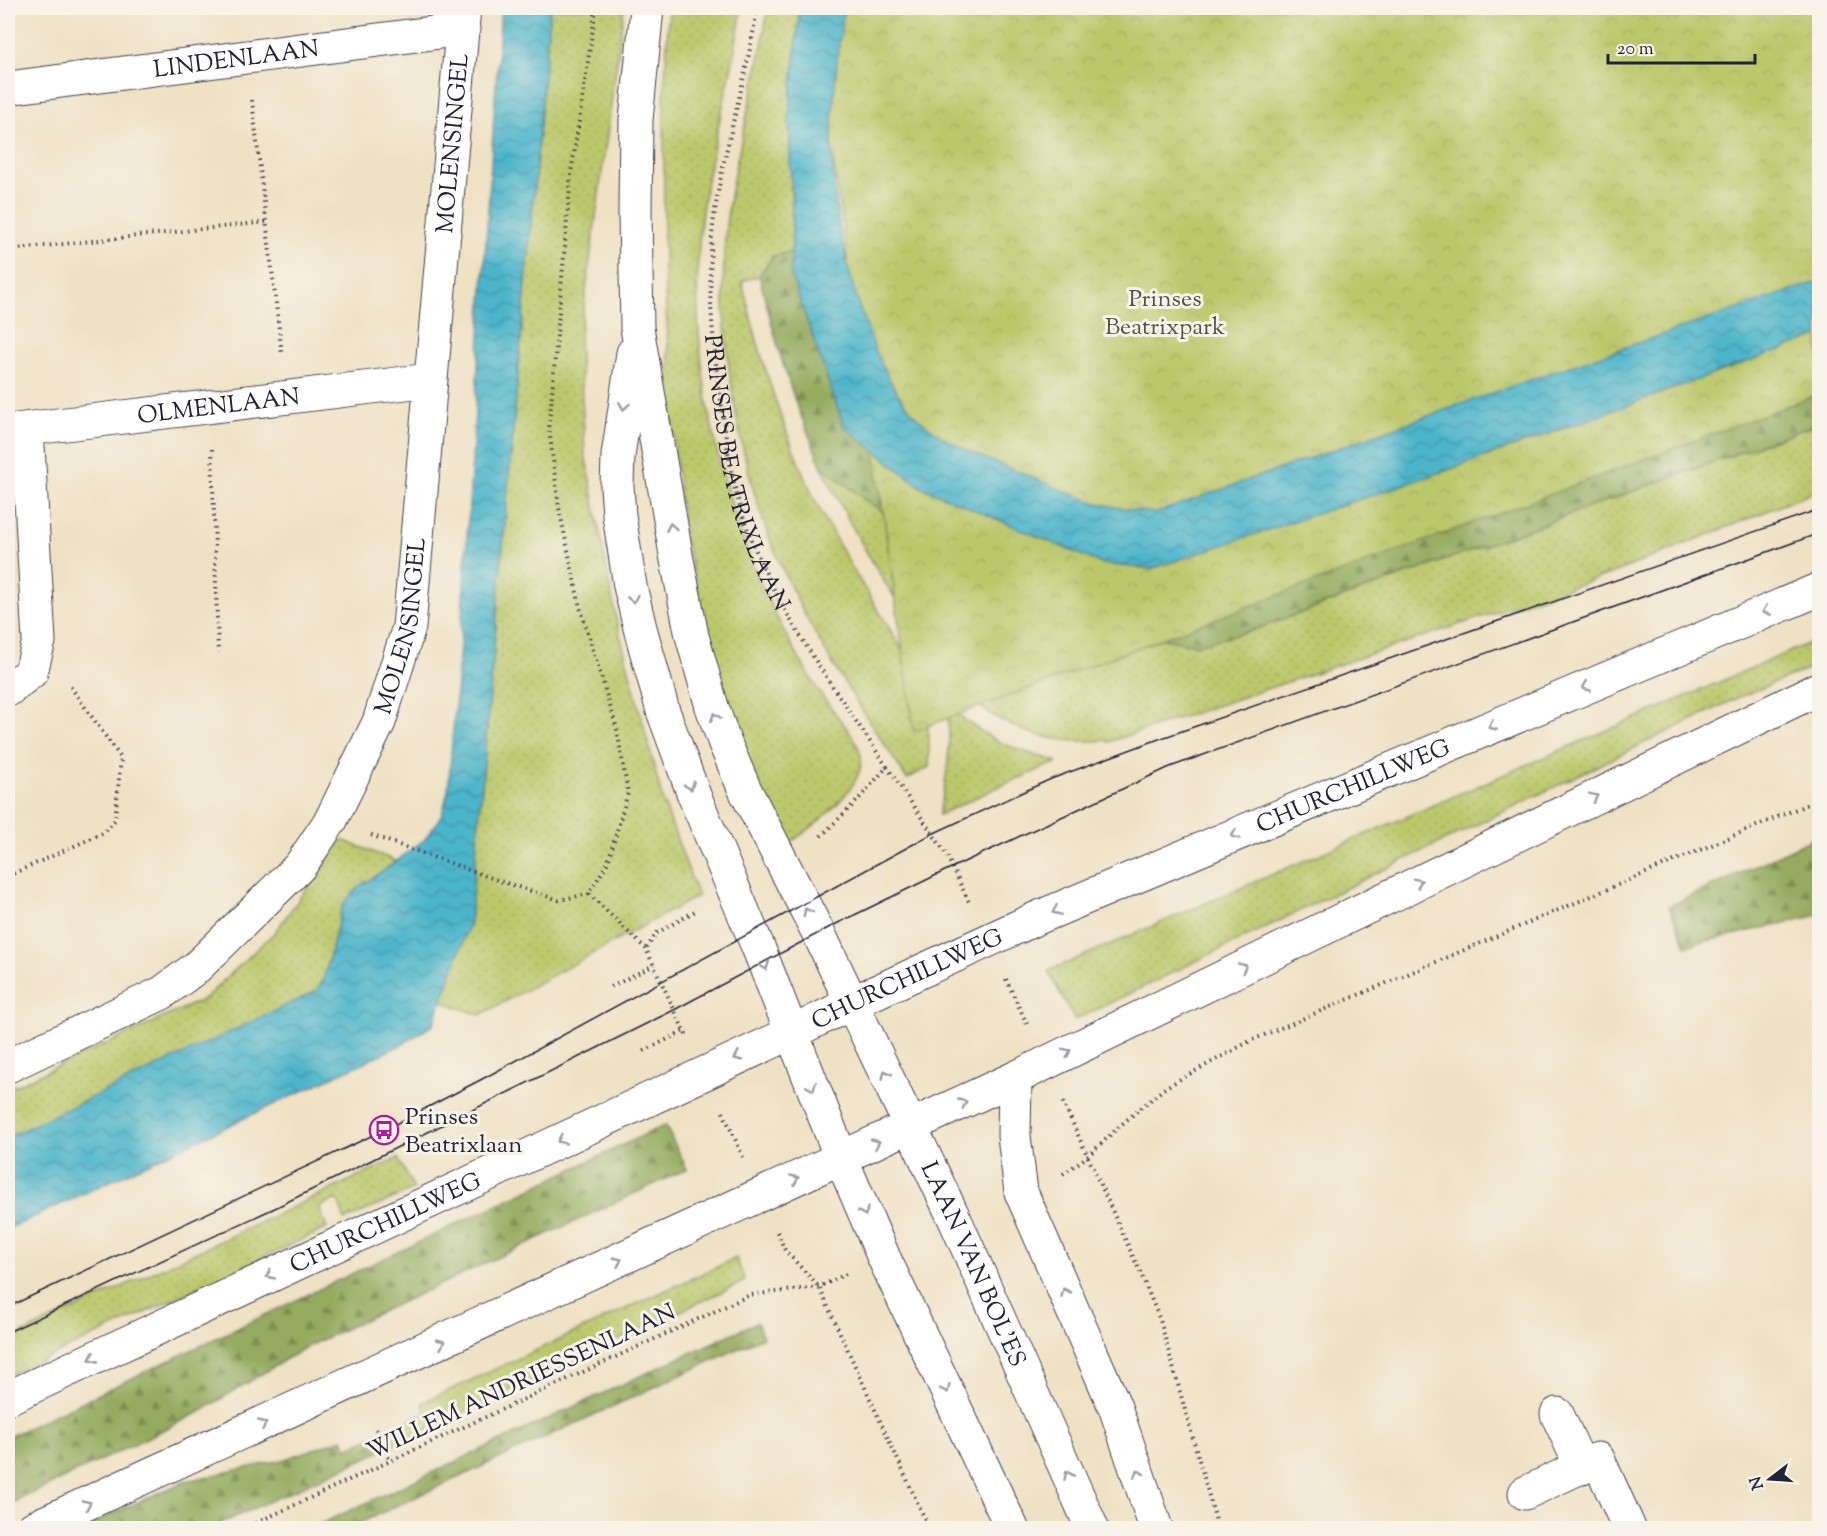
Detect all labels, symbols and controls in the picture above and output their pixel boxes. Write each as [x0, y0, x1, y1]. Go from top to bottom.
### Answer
scale bar [1608, 27, 1755, 65]
street label: LINDENLAAN [151, 33, 321, 88]
text: 20 m [1617, 37, 1654, 63]
street label: MOLENSINGEL [429, 52, 479, 235]
park label: Prinses Beatrixpark [1105, 283, 1225, 345]
street label: PRINSES BEATRIXLAAN [694, 333, 797, 618]
street label: OLMENLAAN [136, 381, 302, 434]
one-way arrow [619, 402, 631, 411]
one-way arrow [666, 523, 678, 532]
street label: MOLENSINGEL [367, 536, 436, 719]
one-way arrow [626, 594, 639, 604]
one-way arrow [1761, 604, 1772, 616]
one-way arrow [1581, 680, 1592, 692]
one-way arrow [710, 712, 723, 723]
one-way arrow [1488, 719, 1499, 731]
street label: CHURCHILLWEG [1251, 731, 1456, 843]
one-way arrow [683, 780, 696, 790]
one-way arrow [1587, 793, 1598, 805]
one-way arrow [1231, 828, 1242, 840]
one-way arrow [1412, 878, 1423, 890]
one-way arrow [1051, 904, 1062, 916]
one-way arrow [803, 908, 814, 919]
street label: CHURCHILLWEG [806, 921, 1009, 1039]
one-way arrow [757, 960, 770, 971]
one-way arrow [1236, 963, 1247, 975]
one-way arrow [1061, 1048, 1072, 1059]
one-way arrow [733, 1050, 744, 1062]
one-way arrow [882, 1070, 894, 1081]
one-way arrow [805, 1081, 818, 1092]
one-way arrow [957, 1098, 968, 1110]
place label: Prinses Beatrixlaan [405, 1101, 522, 1163]
bus stop icon: Prinses Beatrixlaan [368, 1114, 400, 1146]
one-way arrow [556, 1132, 567, 1144]
one-way arrow [870, 1138, 881, 1150]
street label: LAAN VAN BOL'ES [911, 1156, 1033, 1373]
street label: CHURCHILLWEG [285, 1165, 487, 1283]
one-way arrow [788, 1174, 799, 1186]
one-way arrow [857, 1206, 869, 1217]
one-way arrow [611, 1256, 622, 1268]
one-way arrow [265, 1268, 276, 1280]
one-way arrow [1060, 1288, 1072, 1299]
street label: WILLEM ANDRIESSENLAAN [362, 1296, 682, 1469]
one-way arrow [434, 1338, 445, 1350]
one-way arrow [89, 1350, 100, 1362]
one-way arrow [938, 1383, 950, 1394]
one-way arrow [257, 1419, 268, 1431]
north arrow [1740, 1449, 1800, 1509]
one-way arrow [1132, 1468, 1145, 1479]
one-way arrow [1063, 1470, 1075, 1481]
text: N [1745, 1473, 1771, 1492]
one-way arrow [80, 1500, 91, 1512]

